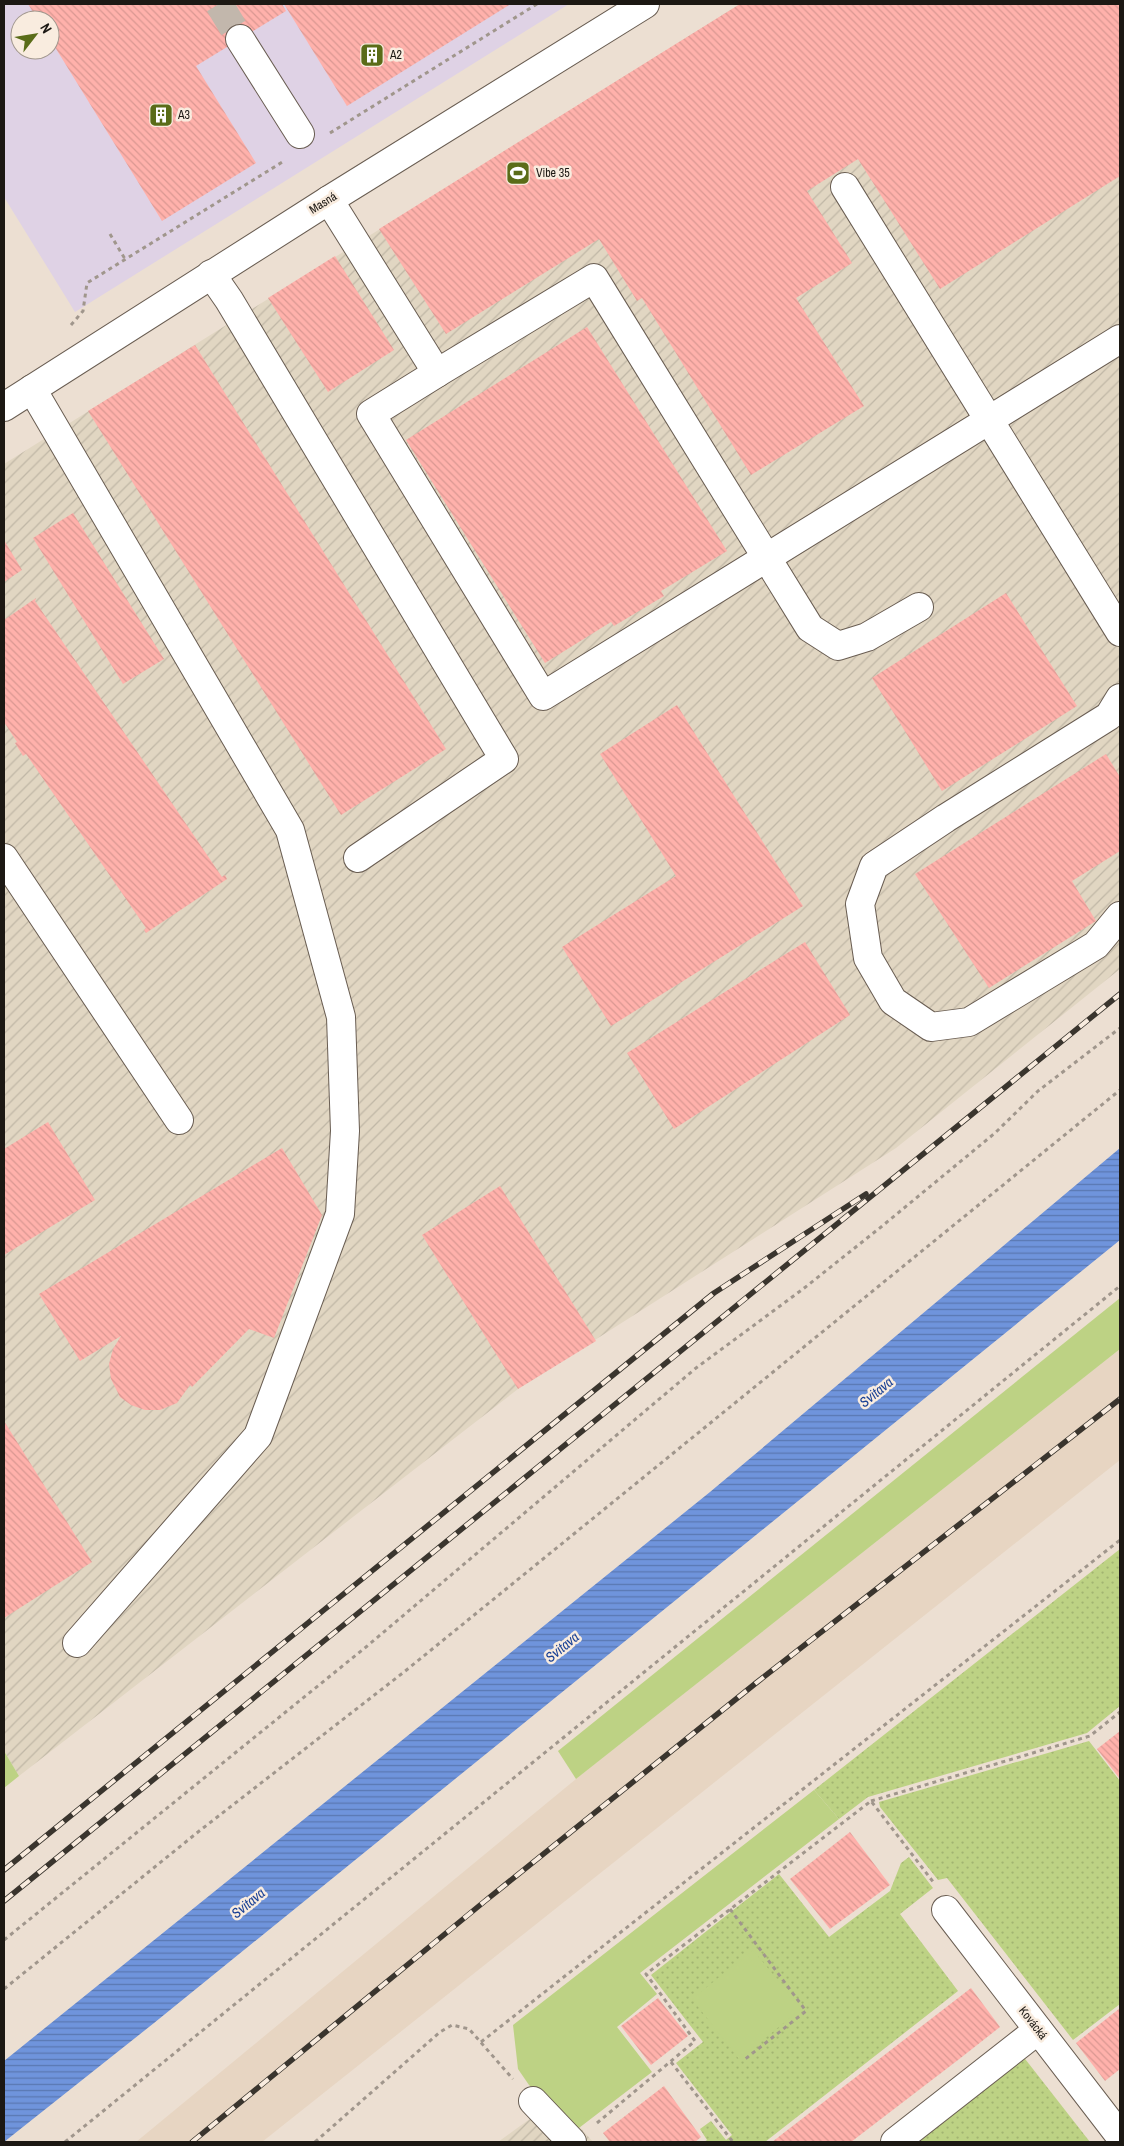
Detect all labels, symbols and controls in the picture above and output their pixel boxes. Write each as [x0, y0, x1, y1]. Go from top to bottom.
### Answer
north arrow [10, 10, 60, 60]
text: N [36, 20, 56, 36]
building icon: A2 [359, 42, 385, 68]
place label: A2 [389, 47, 402, 63]
building icon: A3 [148, 102, 174, 128]
place label: A3 [177, 107, 190, 123]
sports icon: Vibe 35 [505, 160, 531, 186]
place label: Vibe 35 [536, 165, 570, 181]
street label: Masná [306, 188, 340, 218]
water label: Svitava [855, 1373, 897, 1411]
water label: Svitava [541, 1628, 583, 1666]
water label: Svitava [227, 1884, 269, 1922]
street label: Kovácká [1015, 2003, 1051, 2043]

